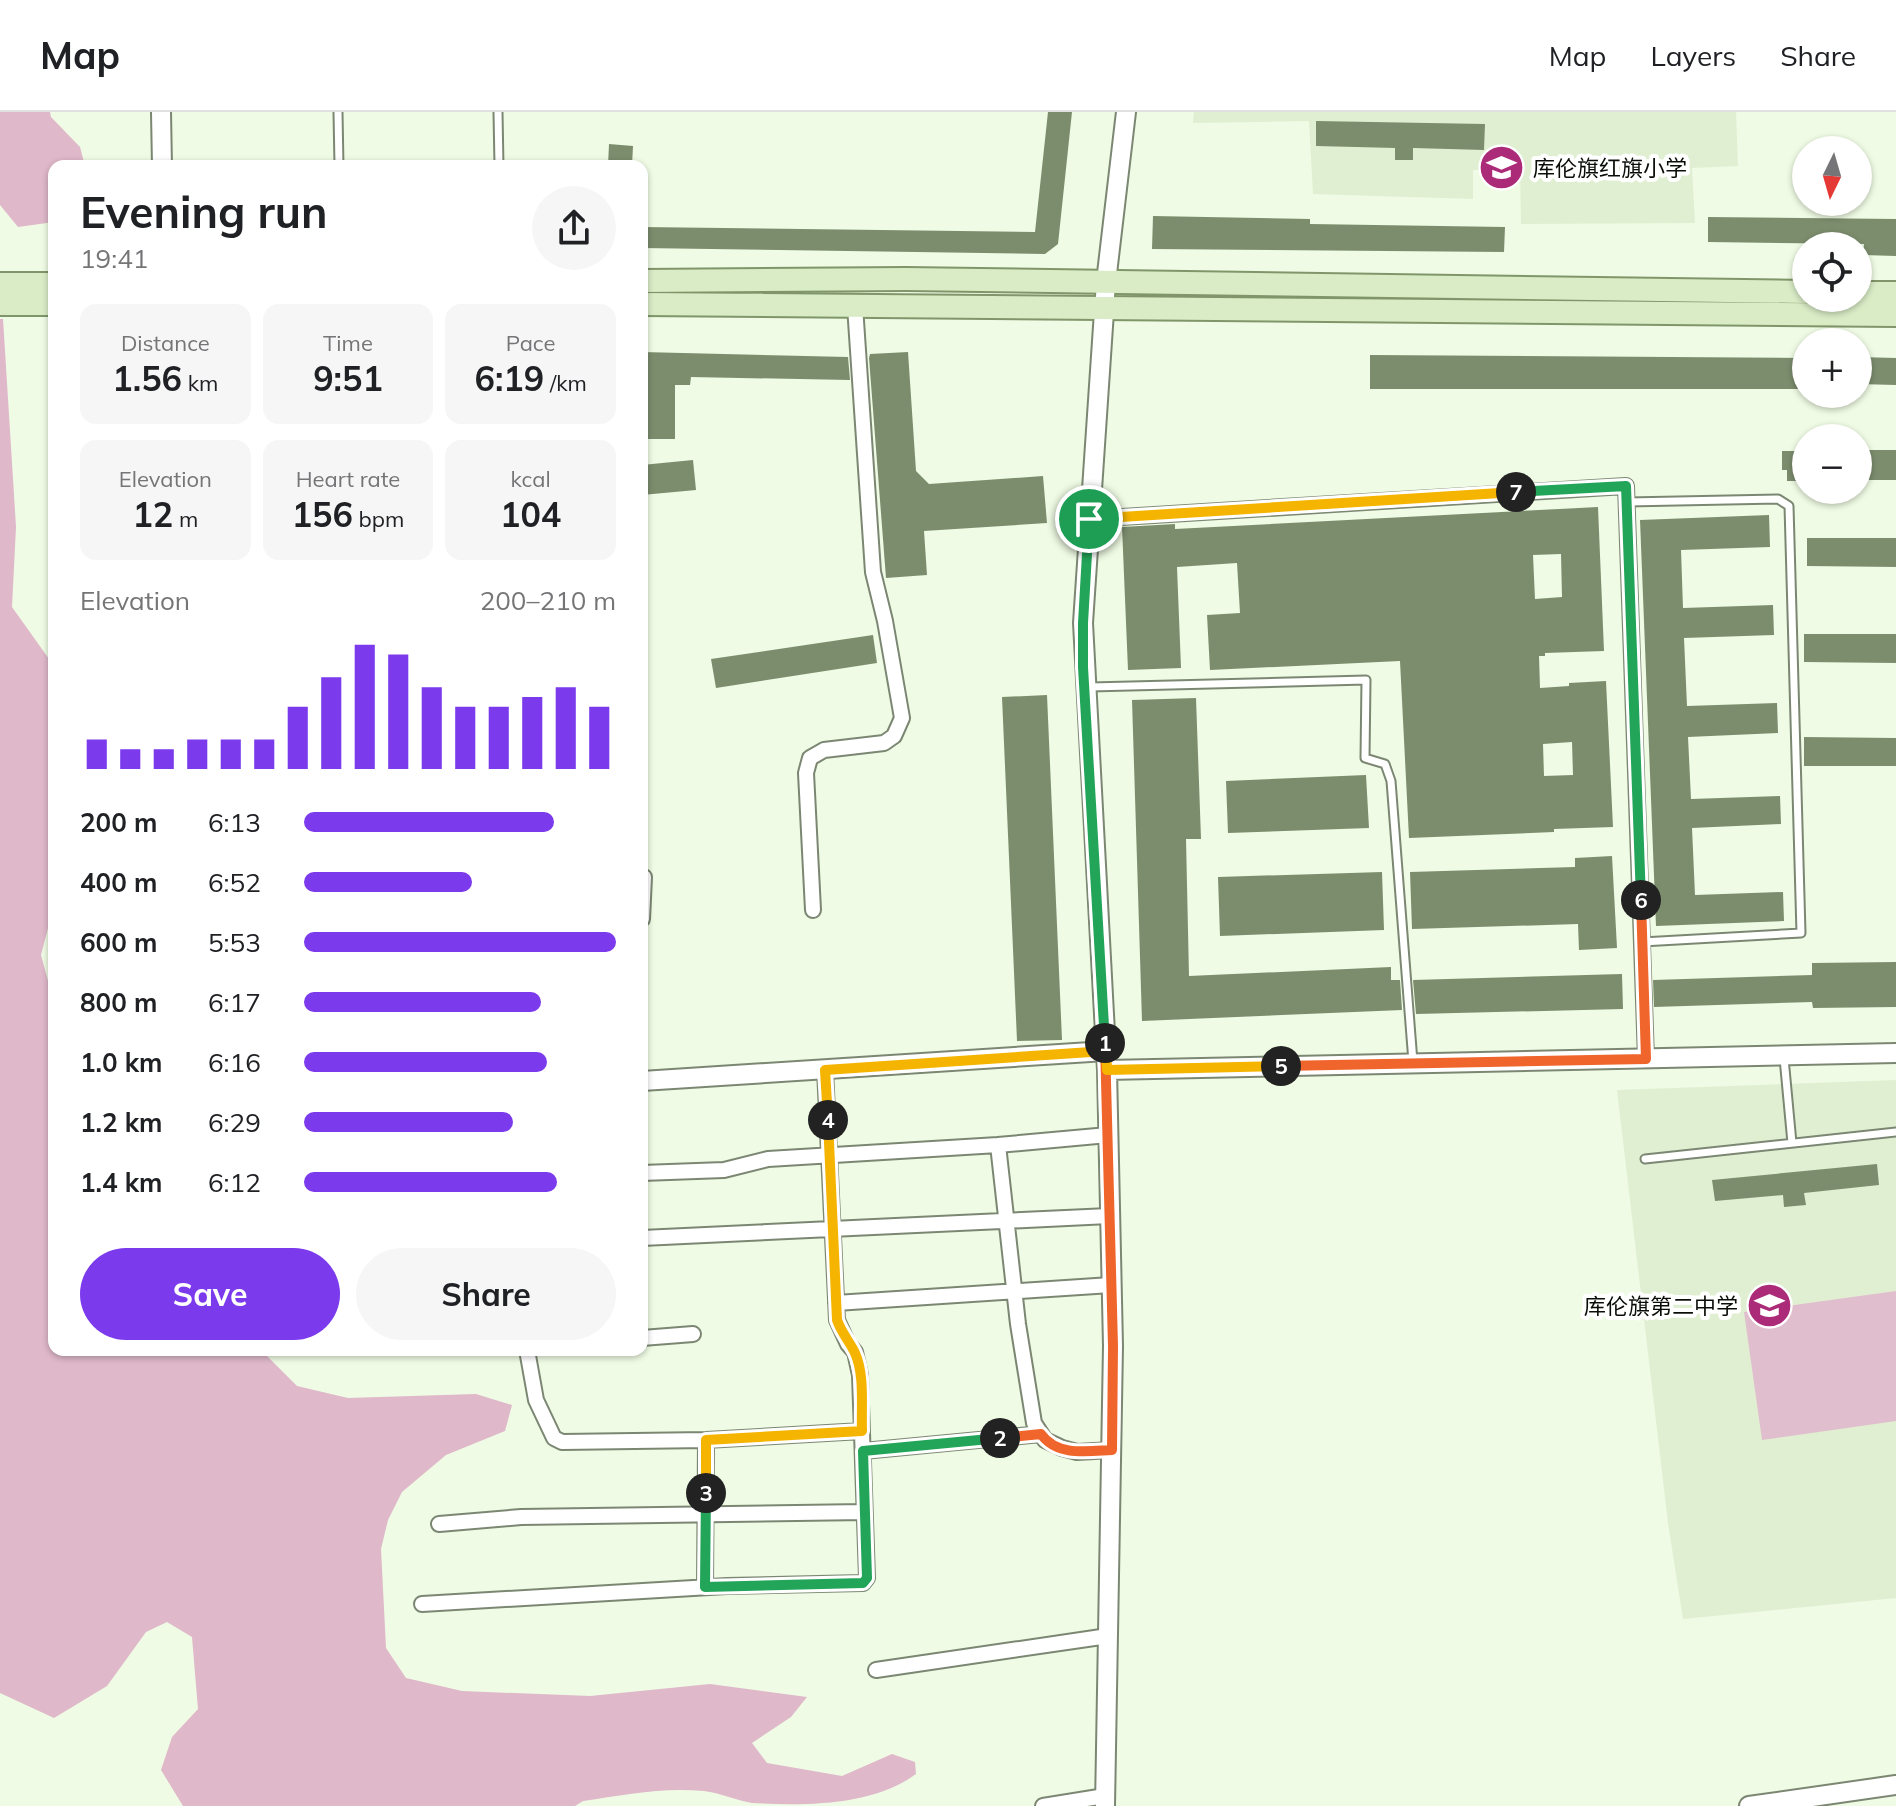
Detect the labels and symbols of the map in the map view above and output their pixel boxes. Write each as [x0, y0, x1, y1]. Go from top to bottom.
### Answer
north arrow [1792, 136, 1872, 216]
school or university icon: 库伦旗红旗小学 [1478, 144, 1526, 192]
place label: 库伦旗红旗小学 [1533, 154, 1687, 182]
pin: 7 [1496, 472, 1536, 512]
pin [1055, 485, 1123, 553]
pin: 6 [1621, 880, 1661, 920]
pin: 1 [1085, 1023, 1125, 1063]
pin: 5 [1261, 1046, 1301, 1086]
pin: 4 [808, 1100, 848, 1140]
school or university icon: 库伦旗第二中学 [1745, 1282, 1793, 1330]
place label: 库伦旗第二中学 [1584, 1292, 1738, 1320]
pin: 2 [980, 1418, 1020, 1458]
pin: 3 [686, 1473, 726, 1513]

